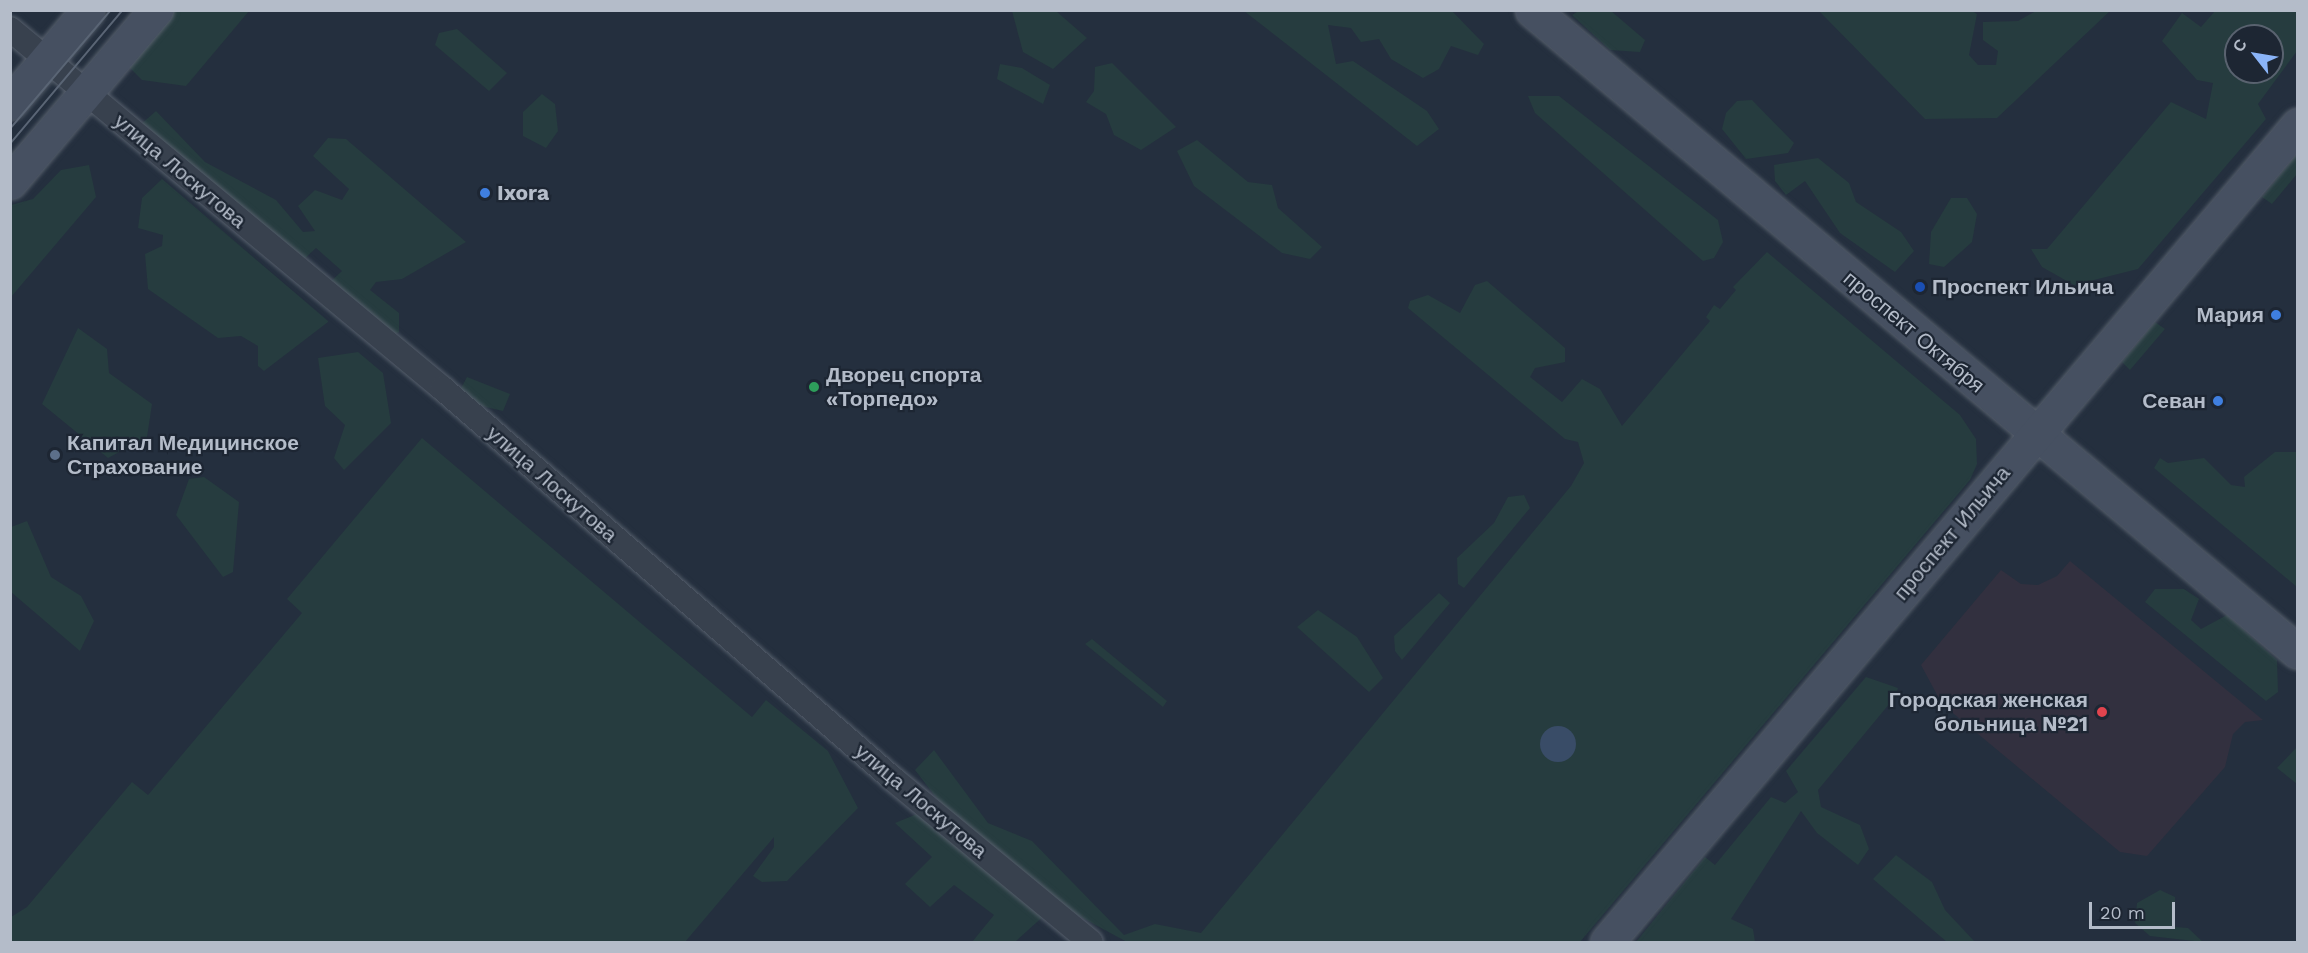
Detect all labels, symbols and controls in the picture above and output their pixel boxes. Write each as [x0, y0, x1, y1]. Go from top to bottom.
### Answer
north arrow [2224, 24, 2284, 84]
text: С [2229, 36, 2251, 55]
street label: улица Лоскутова [109, 108, 251, 234]
place label: Ixora [497, 180, 549, 206]
marker: Ixora [478, 186, 492, 200]
street label: проспект Октября [1838, 266, 1990, 398]
place label: Проспект Ильича [1932, 274, 2113, 300]
marker: Проспект Ильича [1913, 280, 1927, 294]
place label: Мария [2197, 302, 2264, 328]
marker: Мария [2269, 308, 2283, 322]
place label: Дворец спорта «Торпедо» [826, 362, 982, 412]
marker: Дворец спорта «Торпедо» [807, 380, 821, 394]
place label: Севан [2142, 388, 2206, 414]
marker: Севан [2211, 394, 2225, 408]
street label: улица Лоскутова [482, 421, 622, 547]
place label: Капитал Медицинское Страхование [67, 430, 299, 480]
marker: Капитал Медицинское Страхование [48, 448, 62, 462]
street label: проспект Ильича [1889, 461, 2015, 605]
place label: Городская женская больница №21 [1889, 687, 2088, 737]
marker: Городская женская больница №21 [2093, 703, 2111, 721]
street label: улица Лоскутова [850, 738, 992, 864]
scale bar [2092, 890, 2178, 928]
text: 20 m [2100, 902, 2145, 923]

